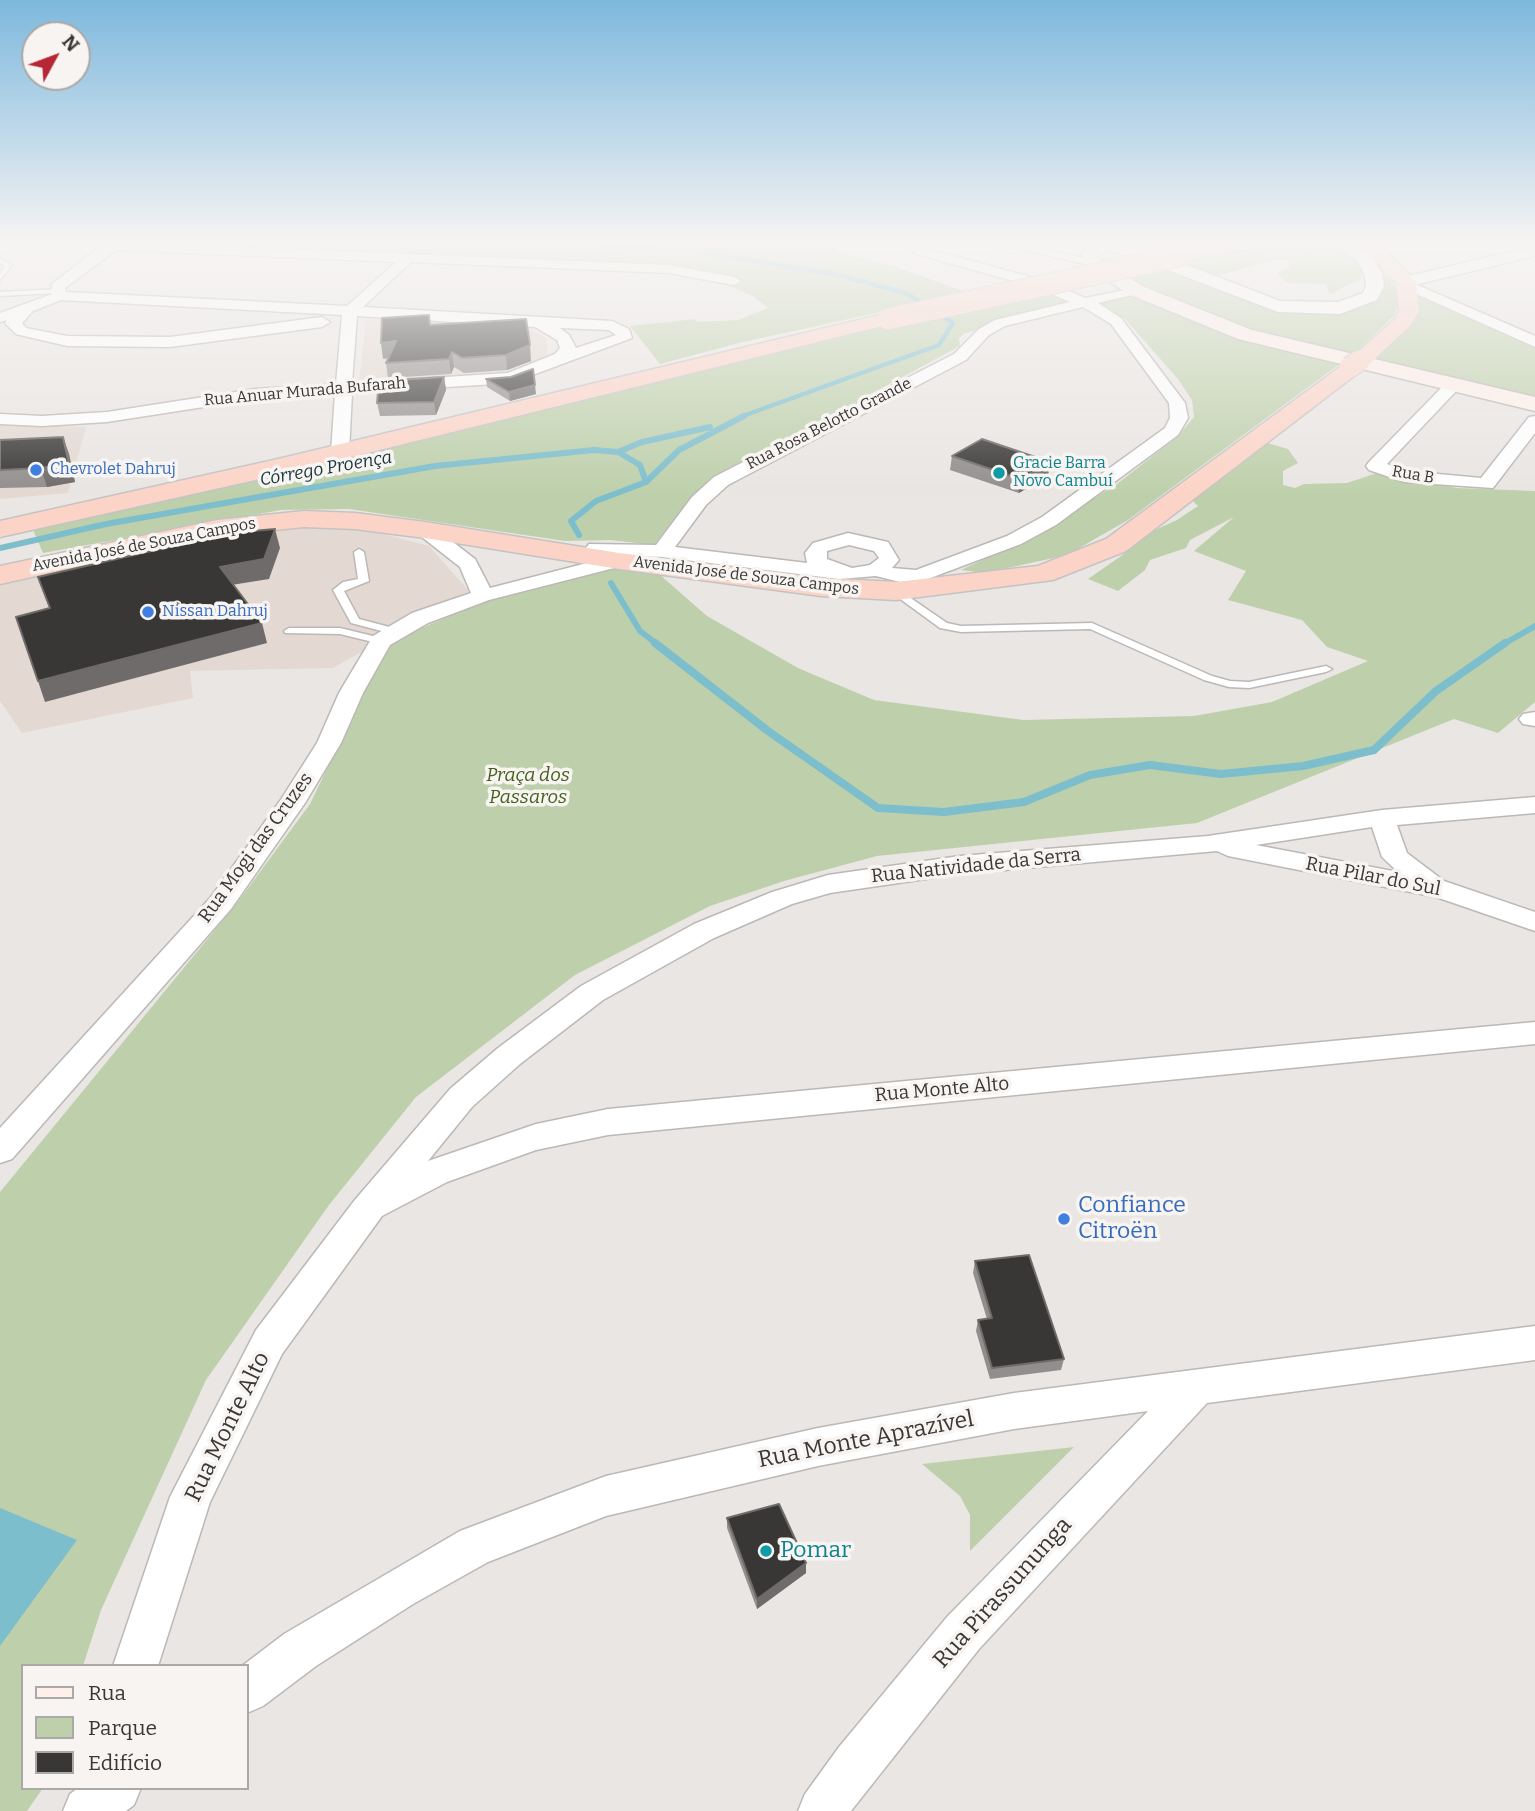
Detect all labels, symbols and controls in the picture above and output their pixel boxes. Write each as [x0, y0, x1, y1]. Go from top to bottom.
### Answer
north arrow [21, 21, 91, 91]
text: N [57, 30, 84, 56]
street label: Rua Anuar Murada Bufarah [203, 374, 407, 410]
street label: Rua Rosa Belotto Grande [743, 374, 915, 474]
water label: Córrego Proença [258, 447, 394, 491]
place label: Gracie Barra Novo Cambuí [1013, 454, 1113, 492]
place label: Chevrolet Dahruj [50, 460, 176, 480]
marker: Chevrolet Dahruj [28, 462, 44, 478]
street label: Rua B [1390, 462, 1436, 488]
marker: Gracie Barra Novo Cambuí [991, 465, 1007, 481]
street label: Avenida José de Souza Campos [31, 514, 257, 576]
street label: Avenida José de Souza Campos [632, 553, 860, 599]
place label: Nissan Dahruj [162, 602, 268, 622]
marker: Nissan Dahruj [140, 604, 156, 620]
park label: Praça dos Passaros [486, 765, 570, 809]
street label: Rua Mogi das Cruzes [194, 768, 318, 928]
street label: Rua Natividade da Serra [870, 844, 1082, 888]
street label: Rua Pilar do Sul [1304, 853, 1442, 901]
street label: Rua Monte Alto [874, 1073, 1010, 1107]
place label: Confiance Citroën [1078, 1192, 1186, 1246]
marker: Confiance Citroën [1056, 1211, 1072, 1227]
street label: Rua Monte Alto [180, 1348, 276, 1506]
street label: Rua Monte Aprazível [756, 1406, 976, 1474]
street label: Rua Pirassununga [928, 1512, 1078, 1674]
place label: Pomar [780, 1537, 851, 1565]
marker: Pomar [758, 1543, 774, 1559]
legend [21, 1664, 248, 1790]
text: Rua [88, 1680, 126, 1706]
text: Parque [88, 1715, 157, 1741]
text: Edifício [88, 1750, 162, 1776]

